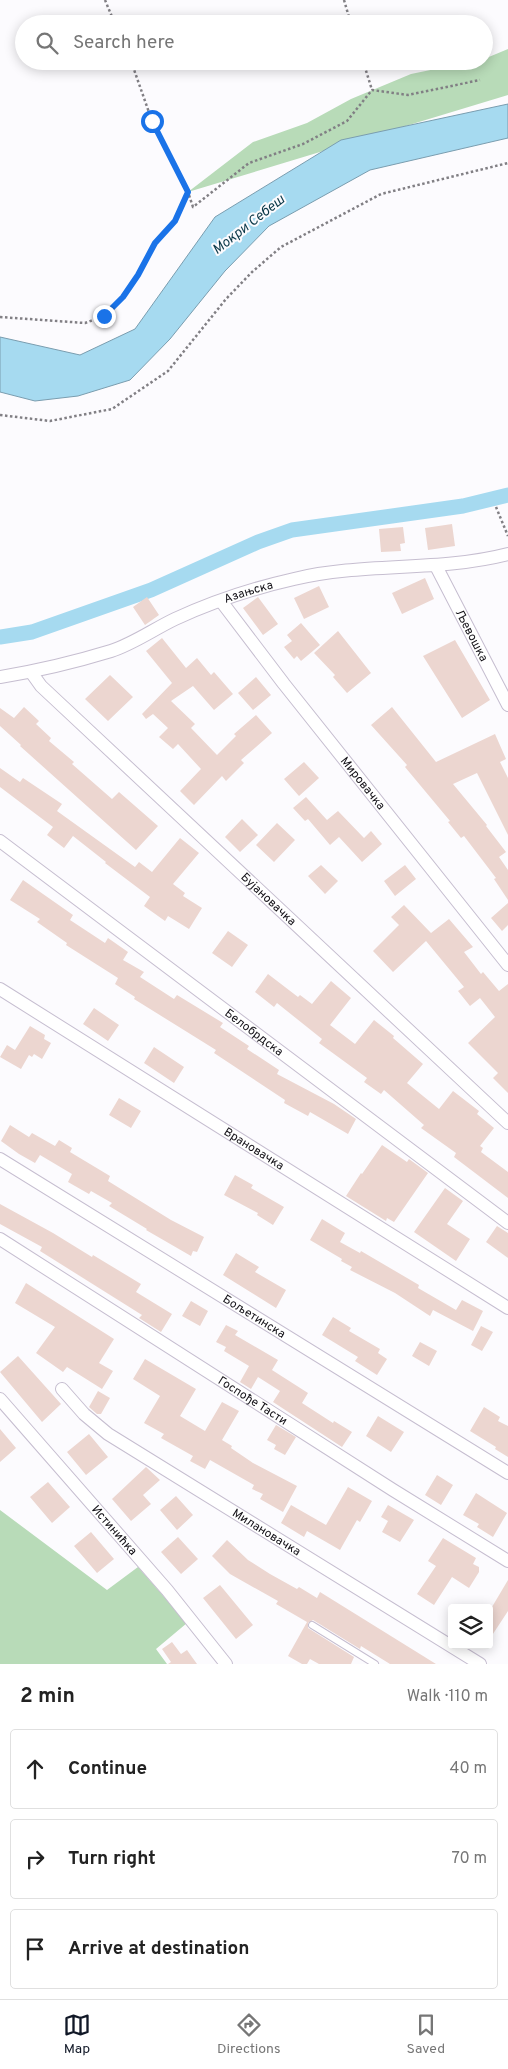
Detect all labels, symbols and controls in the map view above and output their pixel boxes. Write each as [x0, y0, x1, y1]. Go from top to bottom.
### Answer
search box [15, 15, 493, 70]
icon: search [33, 29, 61, 57]
text: Search here [73, 31, 175, 55]
route start [141, 110, 164, 133]
water label: Мокри Себеш [209, 191, 289, 259]
route end [93, 305, 116, 328]
street label: Азањска [222, 578, 275, 608]
street label: Љевошка [451, 607, 491, 665]
street label: Мировачка [336, 754, 388, 814]
street label: Бујановачка [237, 870, 299, 930]
street label: Белобрдска [221, 1006, 286, 1060]
street label: Врановачка [220, 1124, 287, 1174]
street label: Бољетинска [219, 1292, 288, 1343]
street label: Госпође Тасти [214, 1373, 290, 1429]
street label: Истинићка [87, 1502, 140, 1559]
street label: Милановачка [229, 1506, 303, 1560]
map controls [448, 1604, 493, 1649]
button: layers [448, 1604, 493, 1649]
text: 2 min [20, 1683, 75, 1710]
text: Walk · 110 m [407, 1687, 488, 1707]
icon: ahead [21, 1755, 49, 1783]
text: Continue [68, 1757, 147, 1781]
text: 40 m [449, 1759, 487, 1779]
icon: right [21, 1845, 49, 1873]
text: Turn right [68, 1847, 156, 1871]
text: 70 m [452, 1849, 487, 1869]
icon: arrive [21, 1935, 49, 1963]
text: Arrive at destination [68, 1937, 249, 1961]
tab: Map [63, 2011, 91, 2058]
tab: Directions [217, 2011, 281, 2058]
tab: Saved [407, 2011, 445, 2058]

